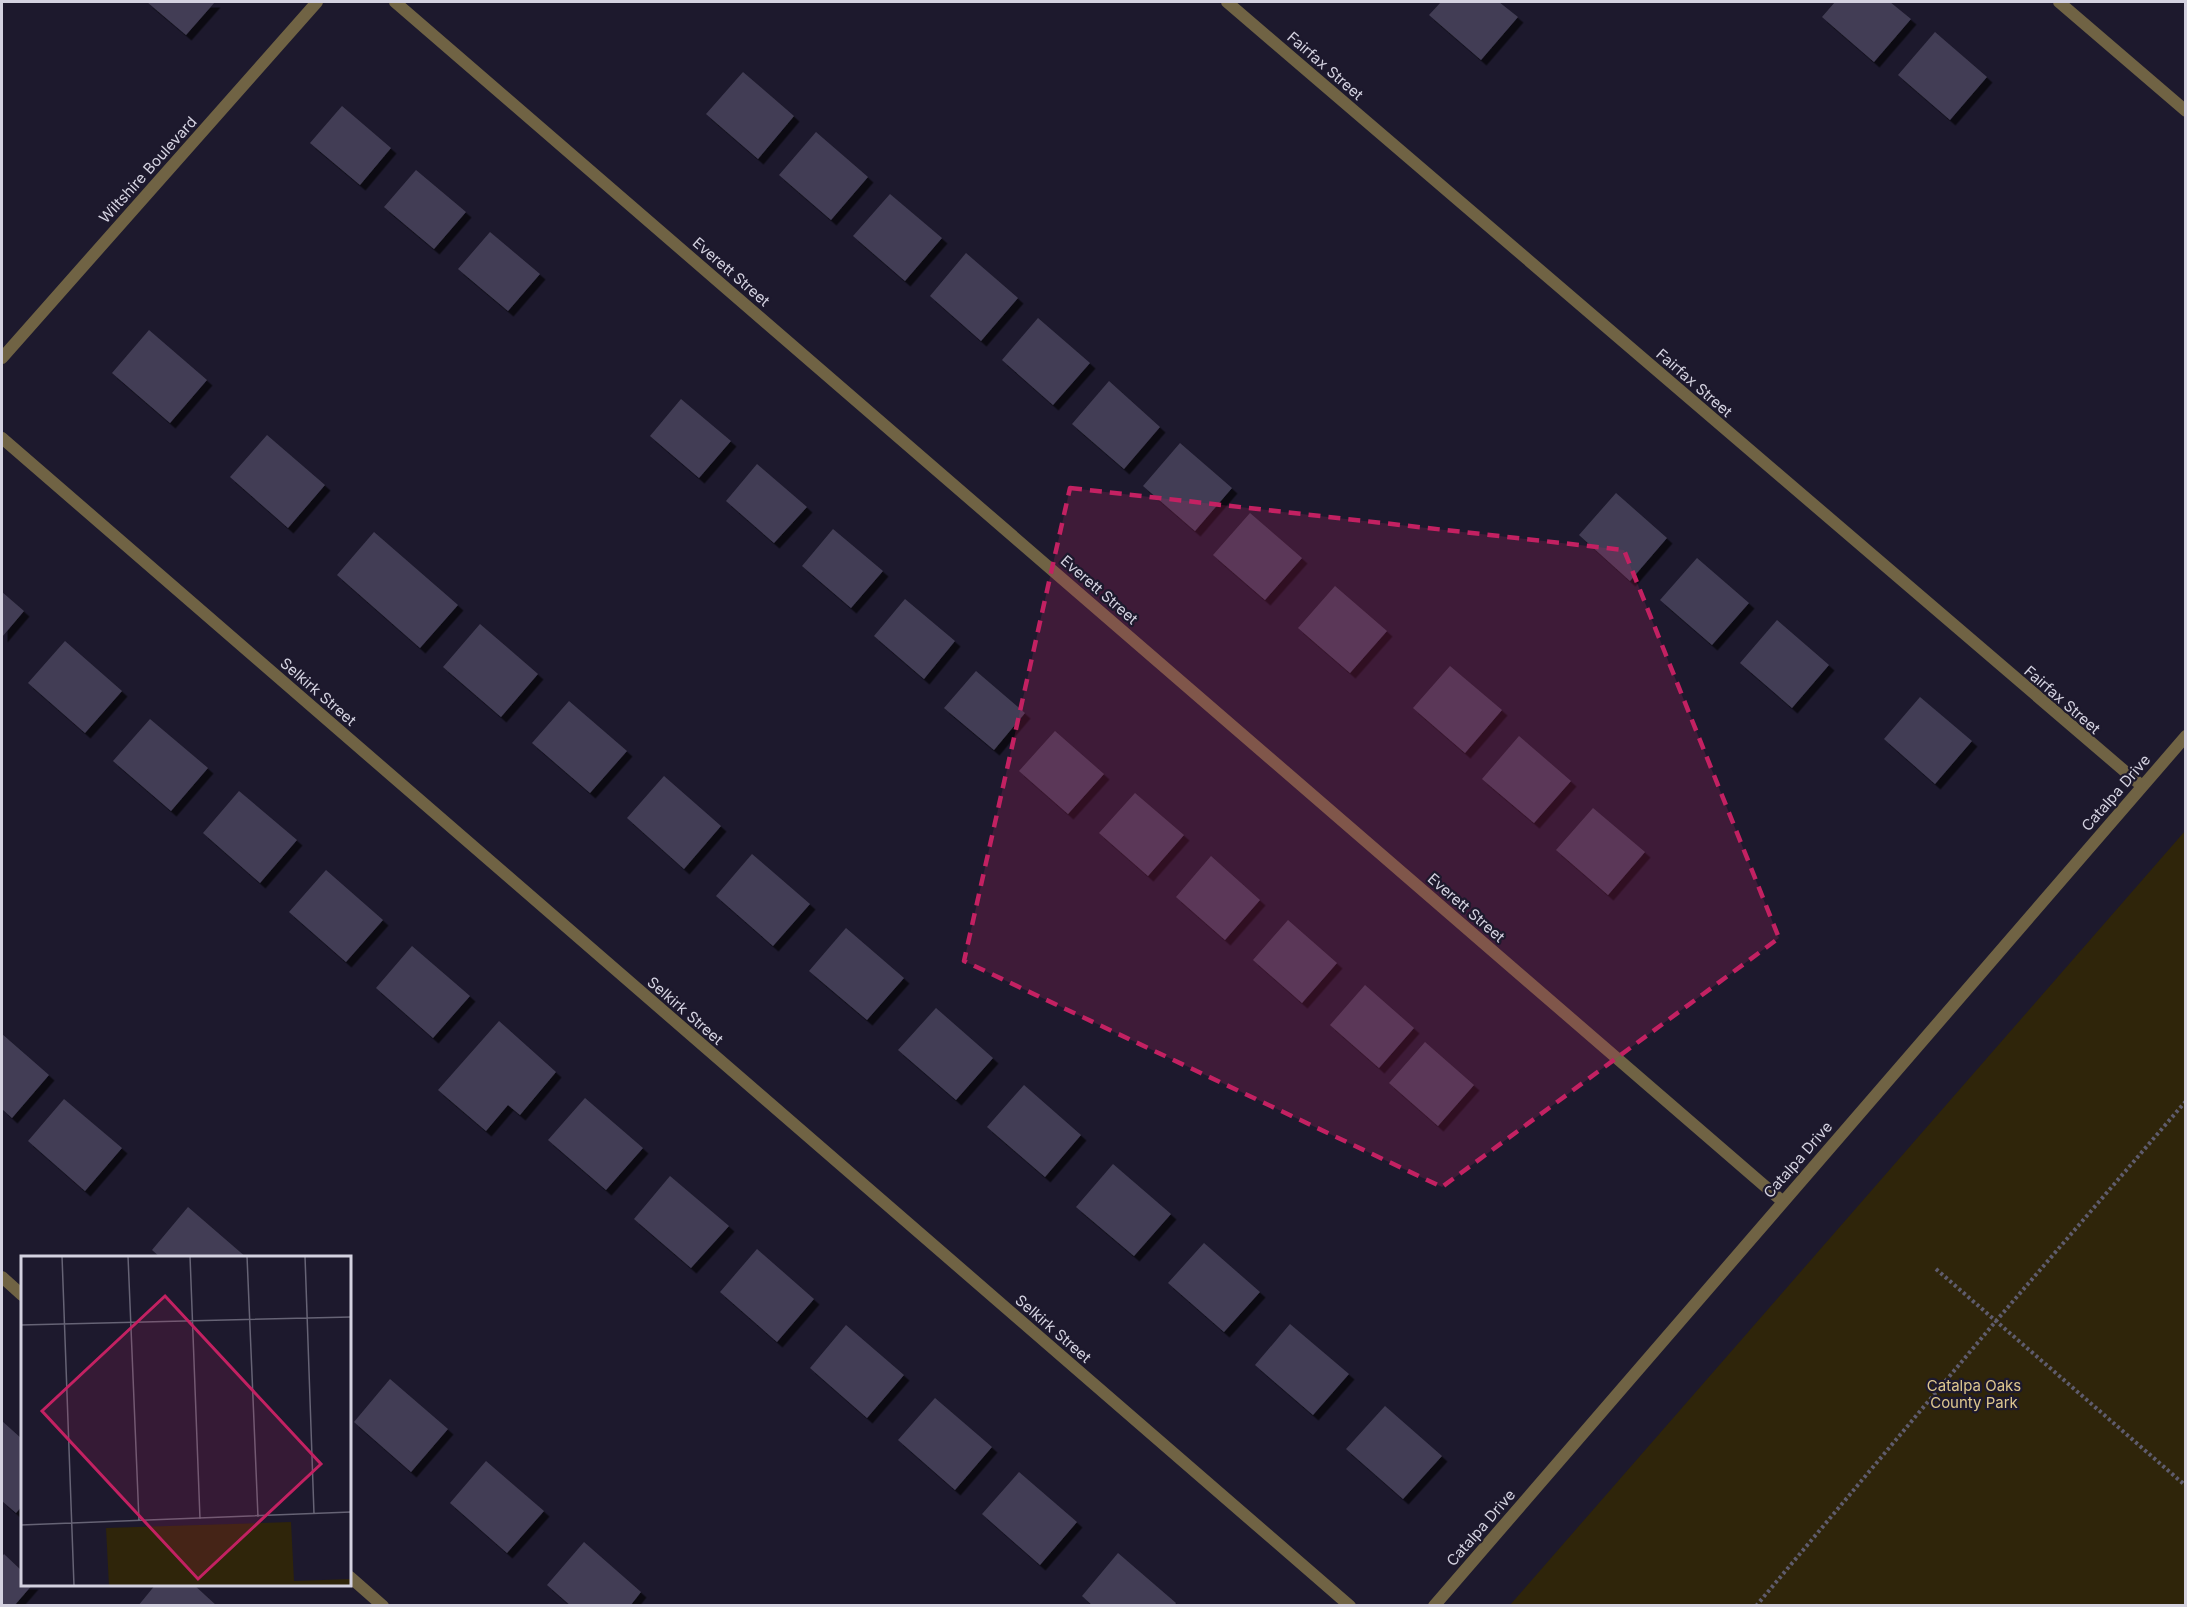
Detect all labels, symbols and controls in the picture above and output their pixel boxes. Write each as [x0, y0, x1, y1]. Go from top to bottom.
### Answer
street label: Fairfax Street [1283, 27, 1367, 104]
street label: Wiltshire Boulevard [95, 112, 201, 227]
street label: Everett Street [689, 233, 774, 310]
street label: Fairfax Street [1652, 344, 1736, 421]
street label: Everett Street [1057, 551, 1142, 628]
street label: Selkirk Street [276, 653, 360, 730]
street label: Fairfax Street [2020, 661, 2104, 738]
street label: Catalpa Drive [2077, 750, 2154, 835]
street label: Everett Street [1424, 869, 1509, 946]
street label: Selkirk Street [643, 972, 727, 1049]
street label: Catalpa Drive [1759, 1117, 1836, 1202]
inset map [21, 1256, 351, 1586]
street label: Selkirk Street [1011, 1290, 1095, 1367]
park label: Catalpa Oaks County Park [1927, 1376, 2021, 1412]
street label: Catalpa Drive [1442, 1485, 1519, 1570]

